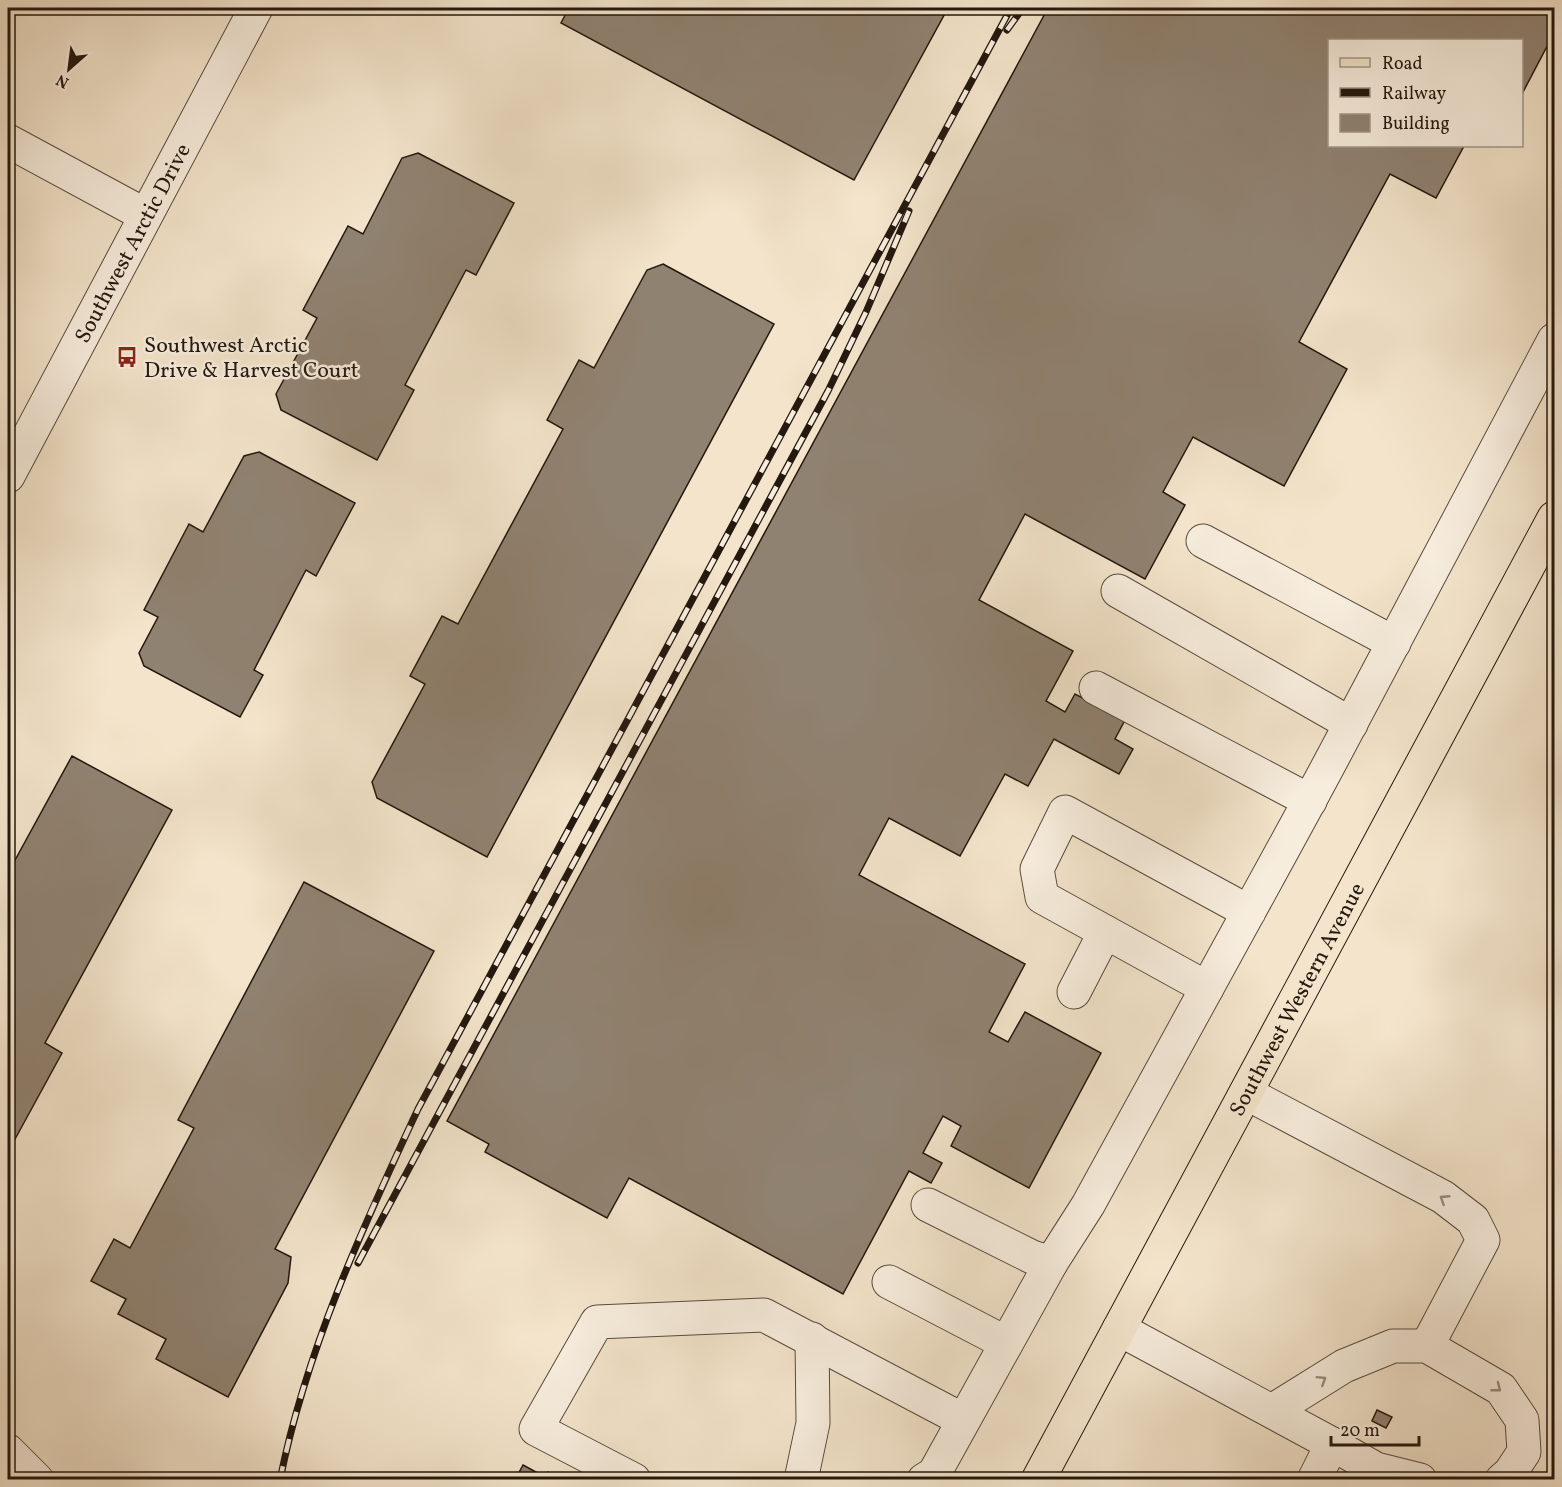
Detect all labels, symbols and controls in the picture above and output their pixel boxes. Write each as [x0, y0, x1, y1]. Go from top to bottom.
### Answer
north arrow [39, 39, 99, 99]
legend [1328, 39, 1523, 147]
text: Road [1382, 52, 1423, 77]
text: N [52, 68, 73, 93]
text: Railway [1382, 82, 1446, 107]
text: Building [1382, 112, 1450, 137]
street label: Southwest Arctic Drive [68, 139, 199, 349]
place label: Southwest Arctic Drive & Harvest Court [144, 331, 359, 387]
bus stop icon: Southwest Arctic Drive & Harvest Court [115, 345, 139, 369]
street label: Southwest Western Avenue [1223, 878, 1374, 1122]
one-way arrow [1440, 1194, 1450, 1206]
one-way arrow [1315, 1376, 1326, 1387]
one-way arrow [1490, 1381, 1501, 1392]
scale bar [1331, 1409, 1420, 1447]
text: 20 m [1340, 1419, 1380, 1444]

